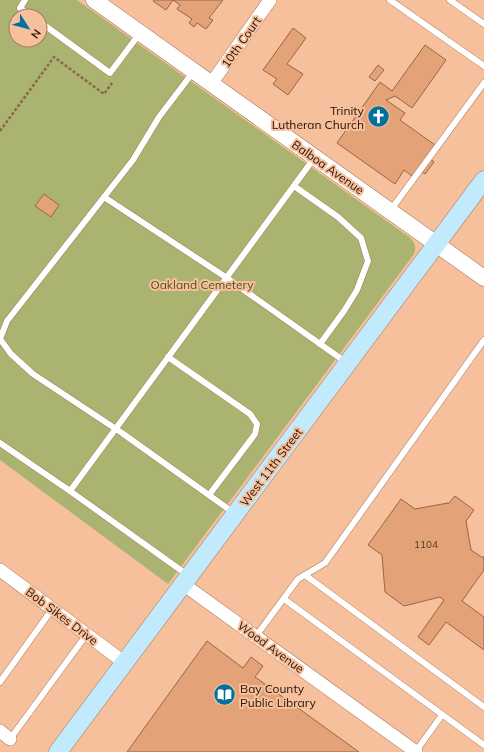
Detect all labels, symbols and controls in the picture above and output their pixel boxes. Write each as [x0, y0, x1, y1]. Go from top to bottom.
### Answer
north arrow [8, 8, 48, 48]
street label: 10th Court [218, 13, 264, 71]
text: N [28, 26, 44, 41]
place label: Trinity Lutheran Church [272, 103, 365, 132]
church icon: Trinity Lutheran Church [366, 104, 392, 130]
street label: Balboa Avenue [289, 137, 367, 197]
park label: Oakland Cemetery [150, 277, 254, 292]
street label: West 11th Street [237, 425, 305, 509]
house number: 1104 [414, 538, 438, 551]
street label: Bob Sikes Drive [23, 584, 101, 648]
street label: Wood Avenue [235, 618, 307, 676]
place label: Bay County Public Library [240, 681, 316, 710]
library icon: Bay County Public Library [211, 682, 237, 708]

